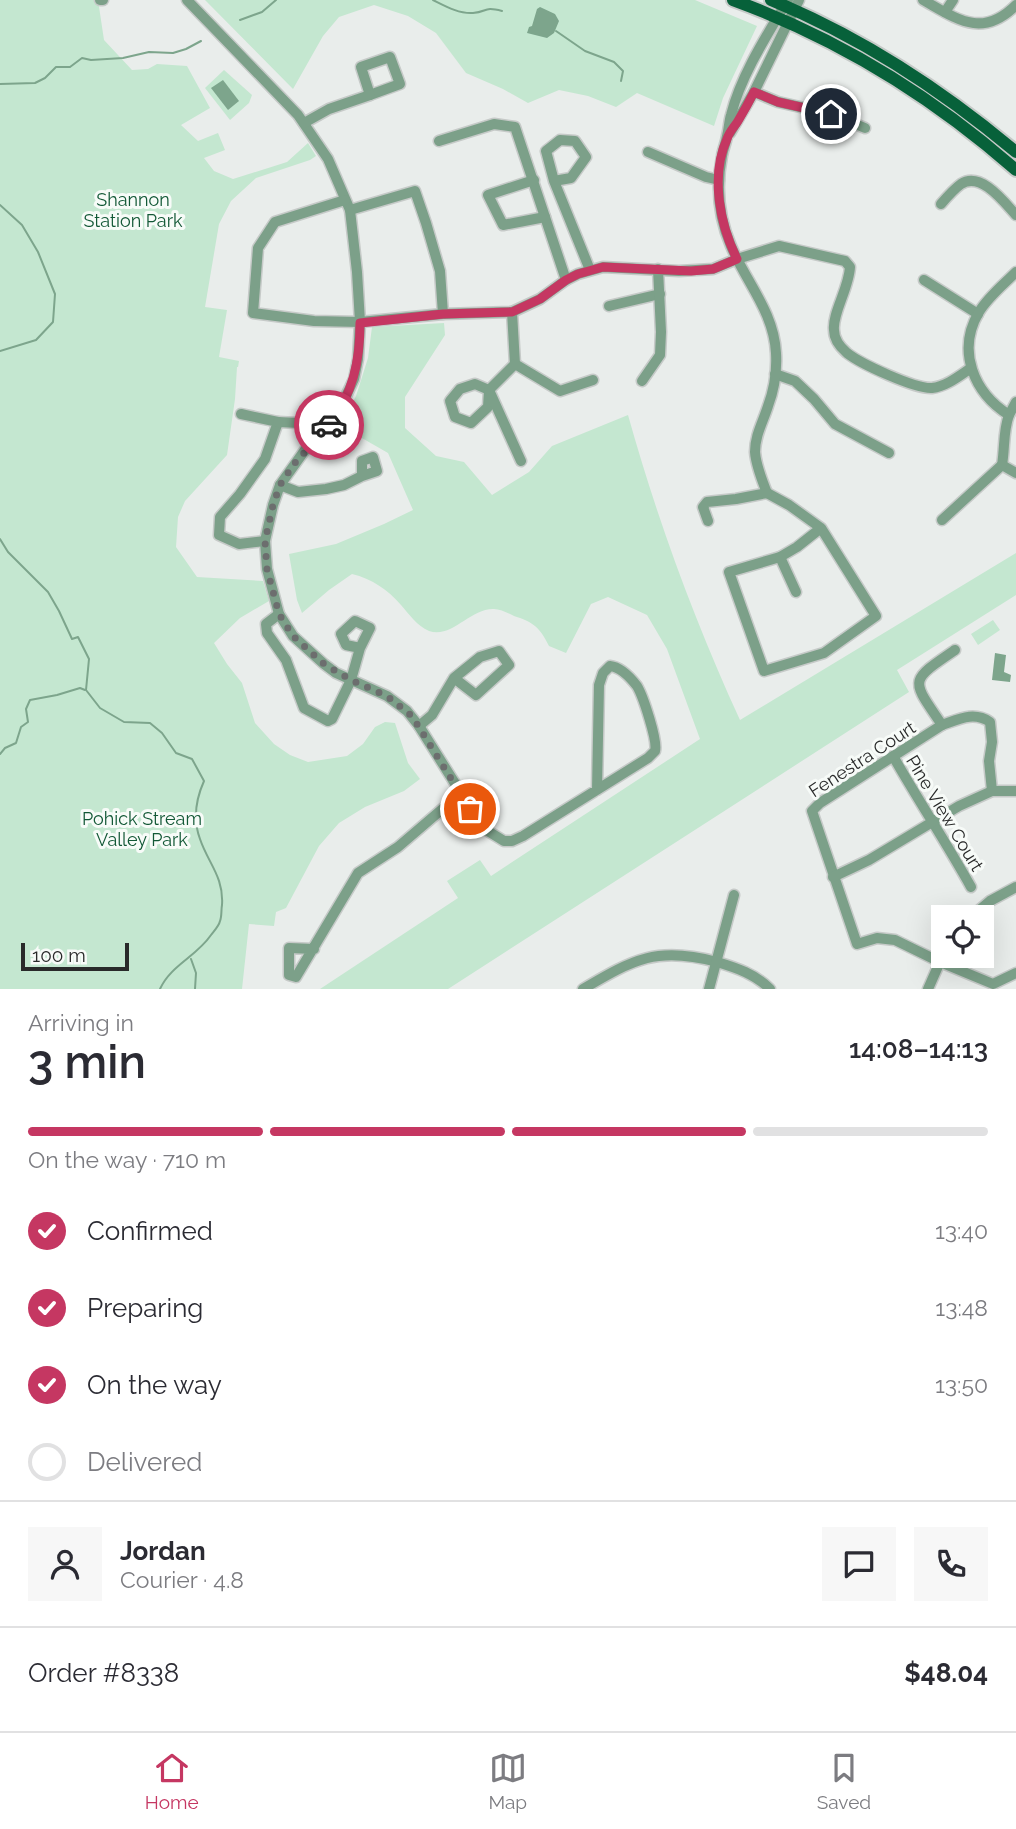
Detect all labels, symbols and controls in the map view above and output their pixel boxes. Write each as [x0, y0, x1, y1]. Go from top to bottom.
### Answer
pin [801, 84, 861, 144]
icon: home [812, 95, 850, 133]
park label: Shannon Station Park [83, 189, 183, 231]
courier [294, 390, 364, 460]
icon: car [310, 406, 348, 444]
street label: Fenestra Court [805, 717, 919, 801]
street label: Pine View Court [902, 751, 988, 875]
pin [440, 779, 500, 839]
icon: bag [451, 790, 489, 828]
park label: Pohick Stream Valley Park [82, 808, 202, 850]
map controls [931, 905, 994, 968]
button: locate [931, 905, 994, 968]
scale bar [21, 940, 130, 972]
text: 100 m [32, 944, 86, 966]
text: Arriving in [28, 1009, 134, 1036]
text: 14:08–14:13 [849, 1034, 988, 1064]
text: 3 min [28, 1035, 146, 1089]
text: On the way · 710 m [28, 1146, 226, 1173]
icon: check [28, 1212, 66, 1250]
text: Confirmed [87, 1216, 213, 1246]
text: 13:40 [935, 1217, 988, 1244]
icon: check [28, 1289, 66, 1327]
text: Preparing [87, 1293, 203, 1323]
text: 13:48 [935, 1294, 988, 1321]
icon: check [28, 1366, 66, 1404]
text: On the way [87, 1370, 222, 1400]
text: 13:50 [935, 1371, 988, 1398]
text: Delivered [87, 1447, 202, 1477]
button: person [28, 1527, 102, 1601]
button: chat [822, 1527, 896, 1601]
button: phone [914, 1527, 988, 1601]
text: Jordan [120, 1536, 206, 1566]
text: Courier · 4.8 [120, 1566, 244, 1593]
text: Order #8338 [28, 1658, 179, 1688]
text: $48.04 [904, 1658, 988, 1688]
tab: Home [145, 1749, 199, 1813]
tab: Map [488, 1749, 527, 1813]
tab: Saved [817, 1749, 871, 1813]

